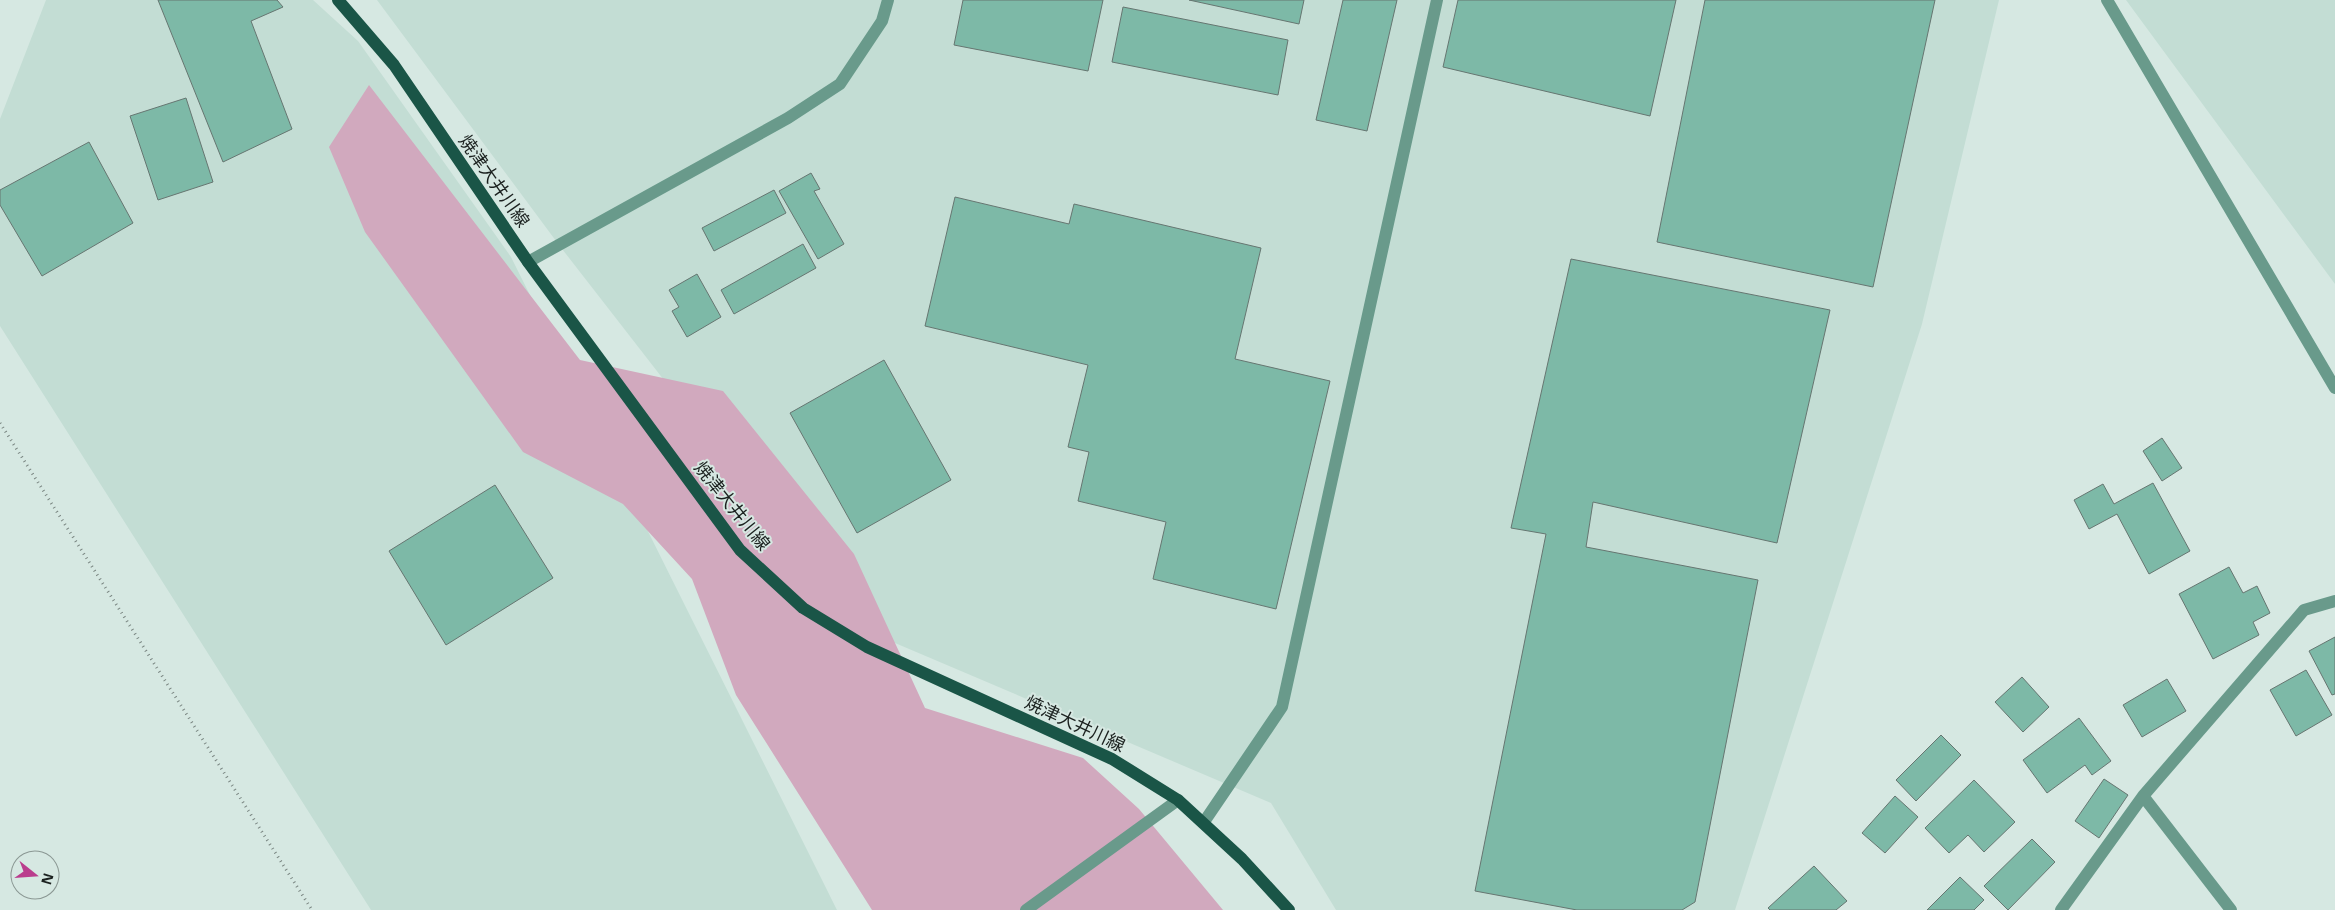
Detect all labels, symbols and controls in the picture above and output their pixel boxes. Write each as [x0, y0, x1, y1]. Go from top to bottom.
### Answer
street label: 焼津大井川線 [454, 129, 536, 232]
street label: 焼津大井川線 [689, 456, 776, 555]
street label: 焼津大井川線 [1021, 689, 1129, 757]
north arrow [10, 850, 60, 900]
text: N [37, 871, 59, 887]

